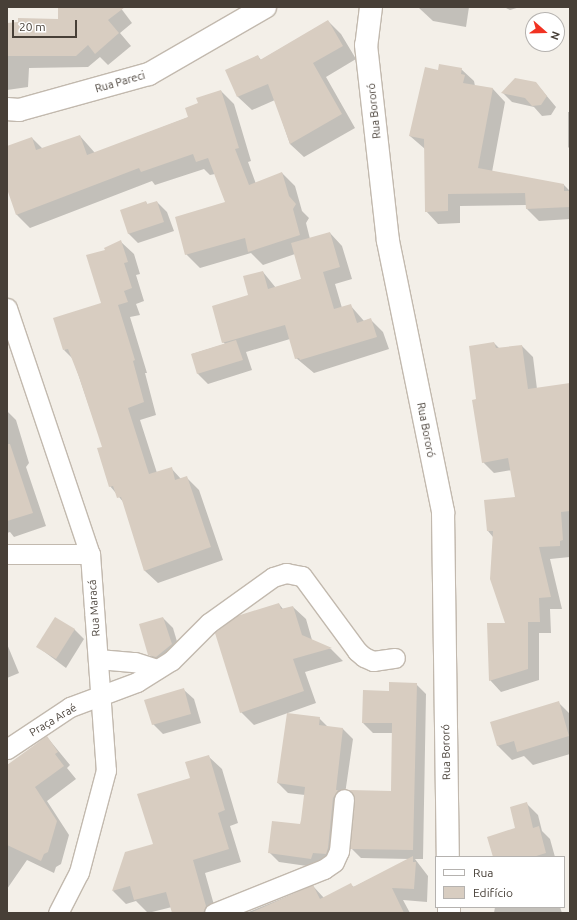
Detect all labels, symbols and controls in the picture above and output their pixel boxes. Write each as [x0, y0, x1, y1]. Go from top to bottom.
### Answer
scale bar [14, 12, 79, 38]
north arrow [525, 12, 565, 52]
text: 20 m [19, 20, 46, 33]
text: N [548, 30, 562, 42]
street label: Rua Pareci [93, 69, 147, 95]
street label: Rua Bororó [365, 83, 383, 139]
street label: Rua Bororó [414, 401, 438, 459]
street label: Rua Maracá [85, 579, 103, 637]
street label: Praça Araé [27, 701, 79, 739]
street label: Rua Bororó [439, 724, 453, 780]
legend [435, 856, 565, 908]
text: Rua [473, 866, 494, 879]
text: Edifício [473, 886, 513, 899]

